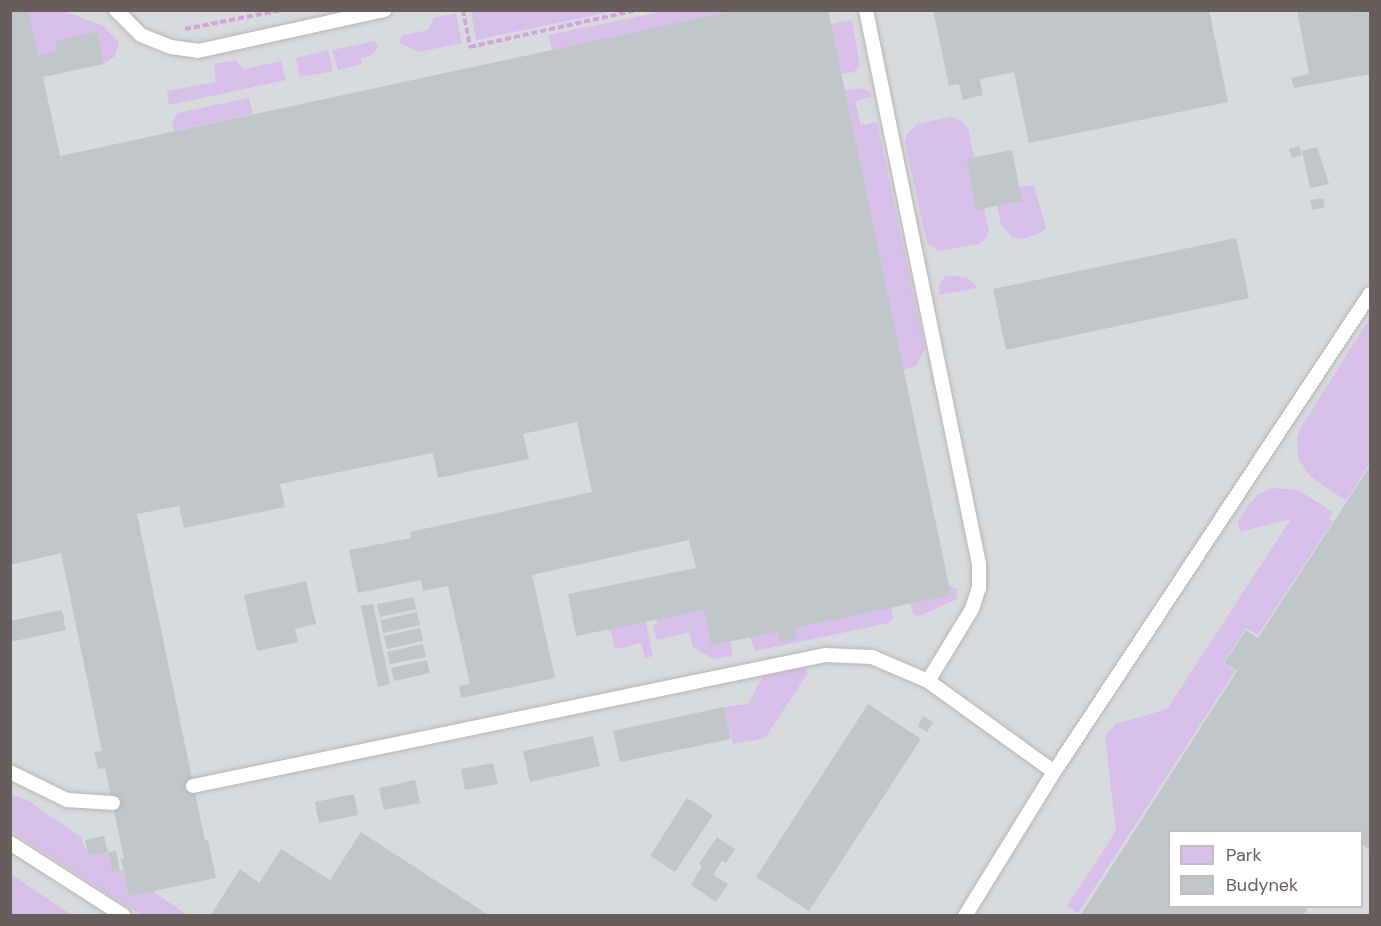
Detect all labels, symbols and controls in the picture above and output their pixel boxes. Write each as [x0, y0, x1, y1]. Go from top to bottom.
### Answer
legend [1168, 830, 1363, 908]
text: Park [1226, 843, 1262, 867]
text: Budynek [1226, 873, 1298, 897]

